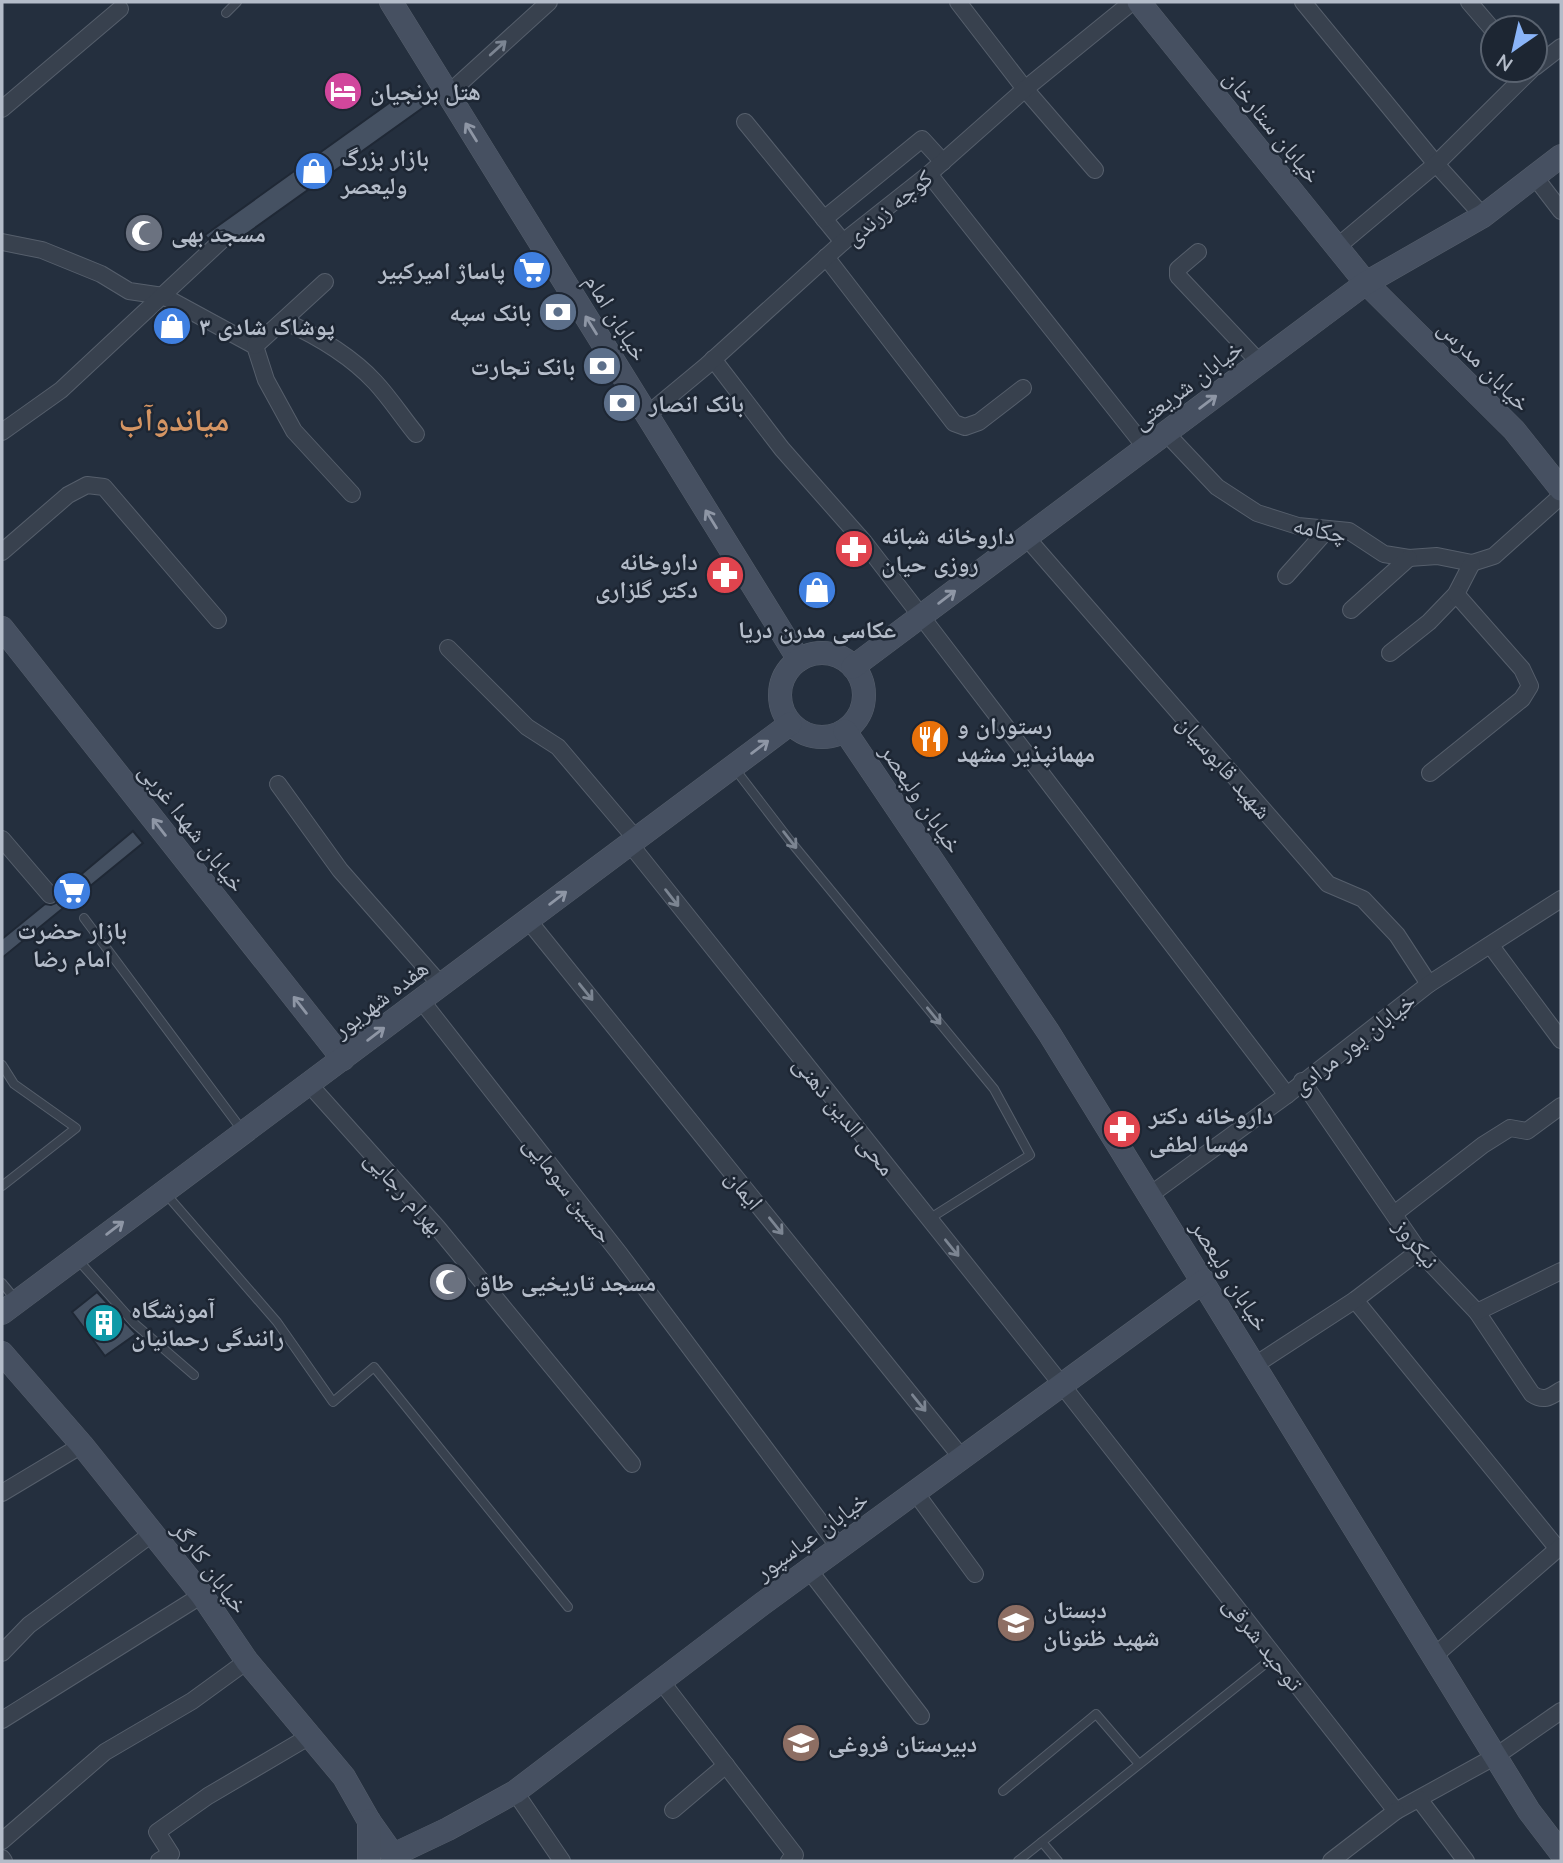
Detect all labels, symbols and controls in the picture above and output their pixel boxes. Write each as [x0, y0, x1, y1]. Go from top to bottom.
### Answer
north arrow [1479, 14, 1549, 84]
one-way arrow [489, 40, 507, 56]
text: N [1492, 49, 1517, 77]
street label: خیابان ستارخان [1218, 63, 1328, 189]
hotel icon: هتل برنجیان [322, 70, 364, 112]
place label: هتل برنجیان [370, 76, 481, 106]
one-way arrow [464, 122, 478, 142]
place label: بازار بزرگ ولیعصر [340, 142, 429, 200]
shop icon: بازار بزرگ ولیعصر [293, 150, 335, 192]
street label: کوچه زرندی [838, 162, 938, 252]
mosque icon: مسجد بهی [123, 212, 165, 254]
place label: مسجد بهی [171, 218, 266, 248]
supermarket icon: پاساژ امیرکبیر [511, 249, 553, 291]
place label: پاساژ امیرکبیر [377, 255, 505, 285]
street label: خیابان امام [577, 268, 656, 367]
bank icon: بانک سپه [537, 291, 579, 333]
place label: بانک سپه [449, 297, 531, 327]
shop icon: پوشاک شادی ۳ [151, 305, 193, 347]
place label: پوشاک شادی ۳ [199, 311, 335, 341]
street label: خیابان مدرس [1432, 312, 1538, 418]
one-way arrow [584, 316, 598, 336]
street label: خیابان شریعتی [1125, 332, 1249, 436]
bank icon: بانک تجارت [581, 345, 623, 387]
place label: بانک تجارت [471, 351, 575, 381]
bank icon: بانک انصار [601, 382, 643, 424]
place label: بانک انصار [648, 388, 744, 418]
one-way arrow [1198, 395, 1217, 410]
district label: میاندوآب [119, 399, 229, 439]
one-way arrow [704, 509, 718, 529]
street label: چکامه [1290, 509, 1350, 549]
place label: داروخانه شبانه روزی حیان [881, 520, 1015, 578]
pharmacy icon: داروخانه شبانه روزی حیان [833, 528, 875, 570]
place label: داروخانه دکتر گلزاری [595, 546, 698, 604]
pharmacy icon: داروخانه دکتر گلزاری [704, 554, 746, 596]
shop icon: عکاسی مدرن دریا [796, 569, 838, 611]
one-way arrow [937, 589, 955, 604]
place label: عکاسی مدرن دریا [738, 614, 896, 644]
street label: شهید قابوسیان [1171, 707, 1279, 825]
place label: رستوران و مهمانپذیر مشهد [957, 710, 1095, 768]
restaurant icon: رستوران و مهمانپذیر مشهد [909, 718, 951, 760]
street label: خیابان ولیعصر [874, 736, 970, 859]
one-way arrow [750, 739, 769, 754]
street label: خیابان شهدا غربی [133, 756, 253, 898]
one-way arrow [151, 818, 167, 836]
one-way arrow [782, 831, 797, 849]
supermarket icon: بازار حضرت امام رضا [51, 870, 93, 912]
one-way arrow [664, 888, 680, 906]
one-way arrow [549, 890, 567, 905]
place label: بازار حضرت امام رضا [17, 915, 127, 976]
street label: هفده شهریور [325, 952, 434, 1044]
one-way arrow [579, 983, 594, 1001]
street label: خیابان پور مرادی [1285, 985, 1421, 1101]
one-way arrow [293, 997, 308, 1015]
one-way arrow [926, 1007, 942, 1025]
one-way arrow [366, 1026, 385, 1041]
street label: محی الدین ذهنی [787, 1049, 903, 1181]
place label: داروخانه دکتر مهسا لطفی [1148, 1100, 1273, 1158]
pharmacy icon: داروخانه دکتر مهسا لطفی [1101, 1108, 1143, 1150]
street label: حسین سومایی [518, 1129, 620, 1249]
street label: بهرام رجایی [357, 1143, 451, 1242]
street label: ایمان [719, 1162, 771, 1216]
street label: نیکروز [1387, 1211, 1446, 1274]
street label: خیابان ولیعصر [1184, 1213, 1277, 1336]
one-way arrow [768, 1217, 783, 1235]
one-way arrow [105, 1221, 124, 1236]
one-way arrow [944, 1238, 959, 1256]
mosque icon: مسجد تاریخیی طاق [427, 1261, 469, 1303]
place label: مسجد تاریخیی طاق [475, 1267, 656, 1297]
place label: آموزشگاه رانندگی رحمانیان [131, 1294, 284, 1352]
building icon: آموزشگاه رانندگی رحمانیان [83, 1302, 125, 1344]
one-way arrow [911, 1394, 926, 1412]
street label: خیابان عباسپور [748, 1484, 874, 1587]
street label: خیابان کارگر [166, 1514, 255, 1619]
street label: توحید شرقی [1217, 1589, 1311, 1697]
place label: دبستان شهید ظنونان [1043, 1594, 1160, 1652]
school or university icon: دبستان شهید ظنونان [995, 1602, 1037, 1644]
school or university icon: دبیرستان فروغی [780, 1722, 822, 1764]
place label: دبیرستان فروغی [828, 1728, 977, 1758]

